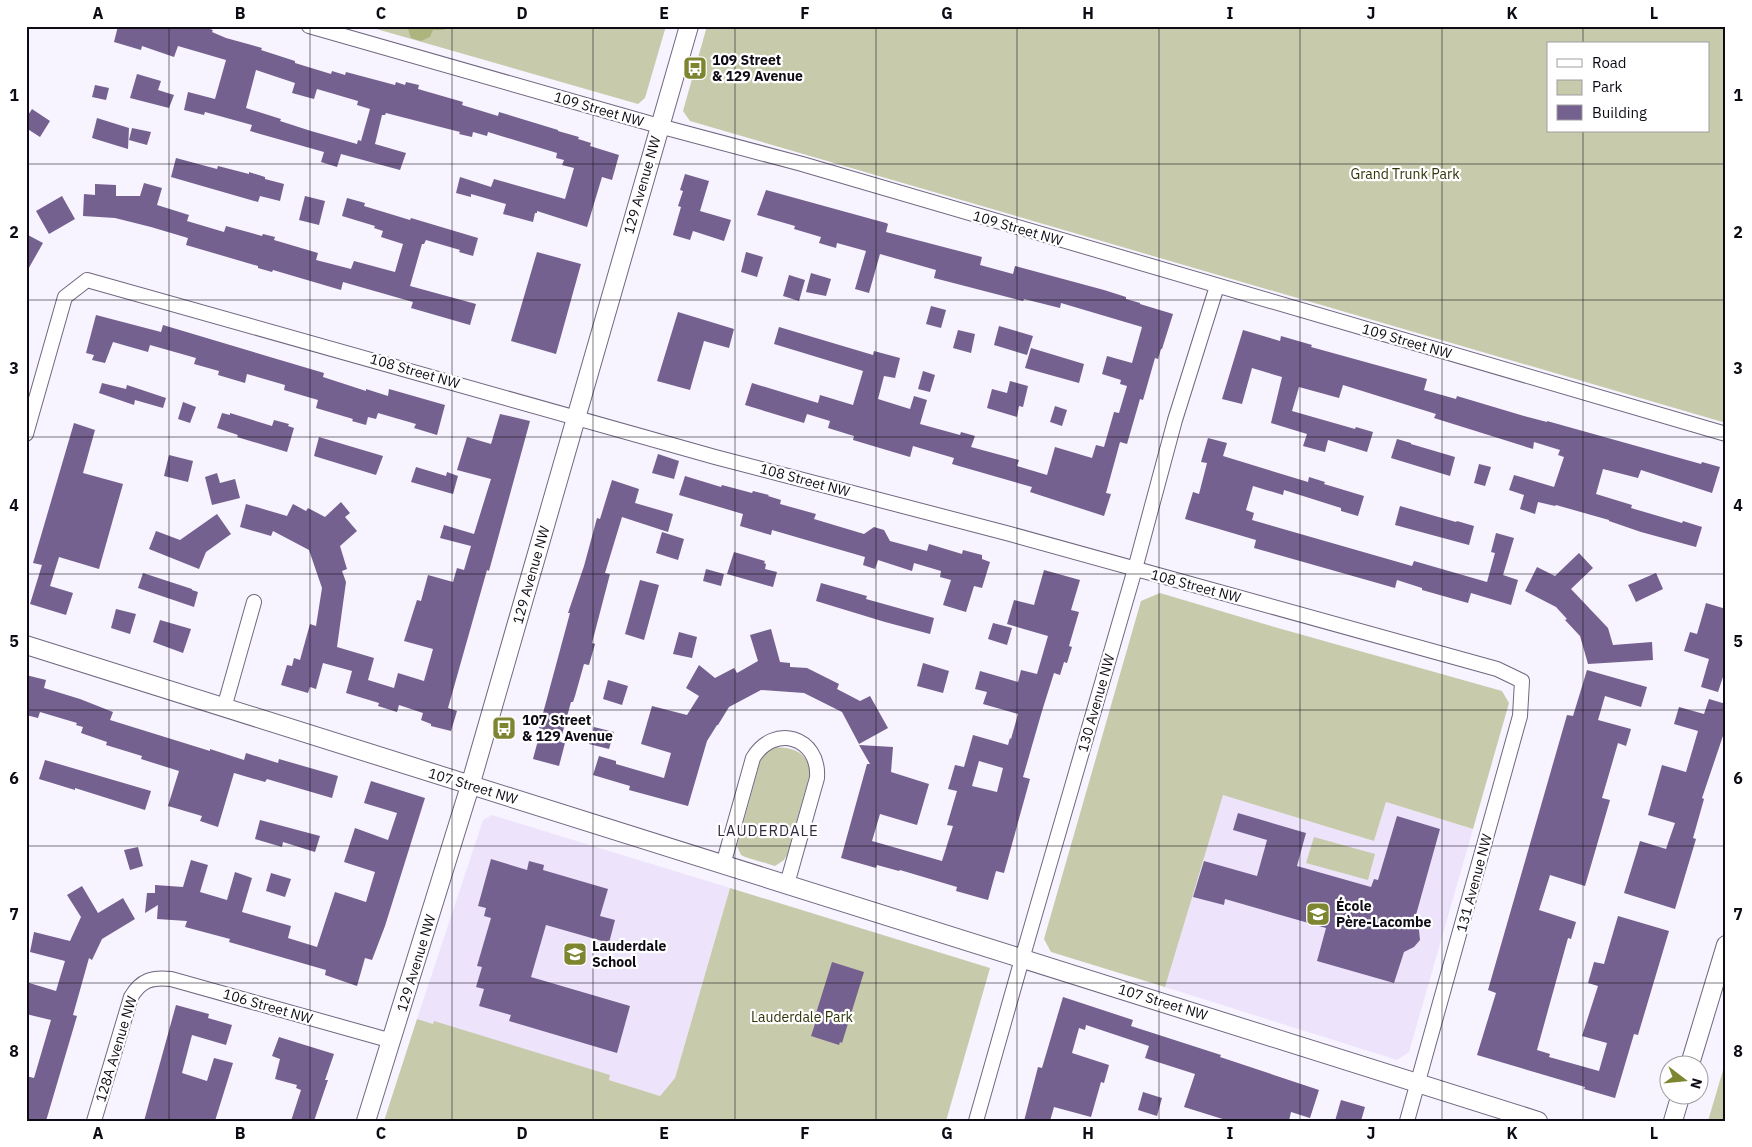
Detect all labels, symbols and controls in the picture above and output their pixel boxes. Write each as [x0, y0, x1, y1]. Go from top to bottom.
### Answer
text: A [93, 3, 104, 23]
text: B [235, 3, 246, 23]
text: C [376, 3, 386, 23]
text: D [516, 3, 528, 23]
text: E [659, 3, 669, 23]
text: F [800, 3, 810, 23]
text: G [941, 3, 953, 23]
text: H [1082, 3, 1094, 23]
text: I [1227, 3, 1234, 23]
text: J [1367, 3, 1375, 23]
text: K [1506, 3, 1518, 23]
text: L [1650, 3, 1658, 23]
legend [1547, 42, 1710, 132]
place label: 109 Street & 129 Avenue [712, 51, 803, 85]
text: Road [1592, 53, 1627, 72]
bus stop icon: 109 Street & 129 Avenue [682, 55, 708, 81]
text: Park [1592, 77, 1622, 96]
text: 1 [9, 85, 19, 105]
text: 1 [1733, 85, 1743, 105]
street label: 109 Street NW [552, 88, 646, 131]
text: Building [1592, 103, 1647, 122]
street label: 129 Avenue NW [619, 134, 665, 236]
park label: Grand Trunk Park [1350, 165, 1460, 183]
street label: 109 Street NW [971, 207, 1065, 250]
text: 2 [9, 222, 19, 242]
text: 2 [1733, 222, 1743, 242]
street label: 109 Street NW [1360, 320, 1454, 363]
street label: 108 Street NW [368, 350, 462, 393]
text: 3 [9, 358, 19, 378]
text: 3 [1733, 358, 1743, 378]
street label: 108 Street NW [758, 459, 853, 501]
text: 4 [9, 495, 19, 515]
text: 4 [1733, 495, 1743, 515]
street label: 129 Avenue NW [508, 524, 554, 626]
street label: 108 Street NW [1149, 565, 1244, 607]
text: 5 [9, 631, 19, 651]
text: 5 [1733, 631, 1743, 651]
street label: 130 Avenue NW [1073, 652, 1119, 754]
place label: 107 Street & 129 Avenue [522, 711, 613, 745]
bus stop icon: 107 Street & 129 Avenue [491, 715, 517, 741]
street label: 107 Street NW [426, 764, 520, 808]
text: 6 [9, 768, 19, 788]
text: 6 [1733, 768, 1743, 788]
district label: LAUDERDALE [717, 821, 819, 840]
street label: 131 Avenue NW [1452, 831, 1496, 934]
place label: École Père-Lacombe [1336, 896, 1432, 931]
school or university icon: École Père-Lacombe [1305, 901, 1331, 927]
text: 7 [9, 904, 19, 924]
text: 7 [1733, 904, 1743, 924]
street label: 129 Avenue NW [393, 912, 440, 1014]
place label: Lauderdale School [592, 937, 666, 971]
school or university icon: Lauderdale School [562, 941, 588, 967]
street label: 107 Street NW [1116, 980, 1210, 1024]
street label: 106 Street NW [221, 985, 315, 1028]
street label: 128A Avenue NW [91, 993, 141, 1104]
park label: Lauderdale Park [751, 1008, 854, 1026]
text: 8 [9, 1041, 19, 1061]
text: 8 [1733, 1041, 1743, 1061]
north arrow [1660, 1054, 1710, 1104]
text: N [1686, 1076, 1707, 1091]
text: A [93, 1123, 104, 1143]
text: B [235, 1123, 246, 1143]
text: C [376, 1123, 386, 1143]
text: D [516, 1123, 528, 1143]
text: E [659, 1123, 669, 1143]
text: F [800, 1123, 810, 1143]
text: G [941, 1123, 953, 1143]
text: H [1082, 1123, 1094, 1143]
text: I [1227, 1123, 1234, 1143]
text: J [1367, 1123, 1375, 1143]
text: K [1506, 1123, 1518, 1143]
text: L [1650, 1123, 1658, 1143]

